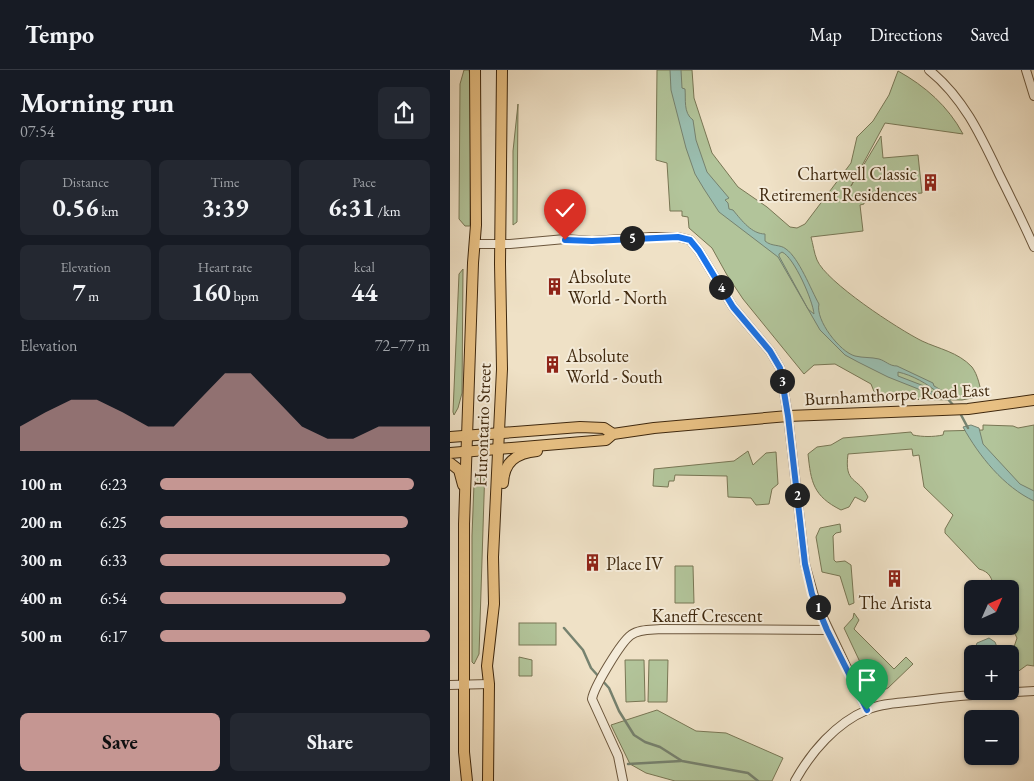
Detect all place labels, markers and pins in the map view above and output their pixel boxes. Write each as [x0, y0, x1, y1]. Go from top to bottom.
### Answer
place label: Chartwell Classic Retirement Residences [759, 162, 917, 206]
building icon: Chartwell Classic Retirement Residences [921, 173, 941, 193]
pin [544, 189, 586, 240]
pin: 5 [620, 226, 644, 250]
place label: Absolute World - North [567, 265, 667, 309]
pin: 4 [708, 274, 734, 300]
building icon: Absolute World - North [544, 276, 564, 296]
place label: Absolute World - South [565, 344, 663, 388]
building icon: Absolute World - South [542, 355, 562, 375]
pin: 3 [770, 368, 794, 394]
pin: 2 [784, 482, 810, 508]
place label: Place IV [606, 552, 664, 575]
building icon: Place IV [582, 553, 602, 573]
building icon: The Arista [885, 569, 905, 589]
place label: The Arista [858, 591, 933, 614]
pin: 1 [806, 594, 830, 620]
pin [846, 659, 888, 710]

